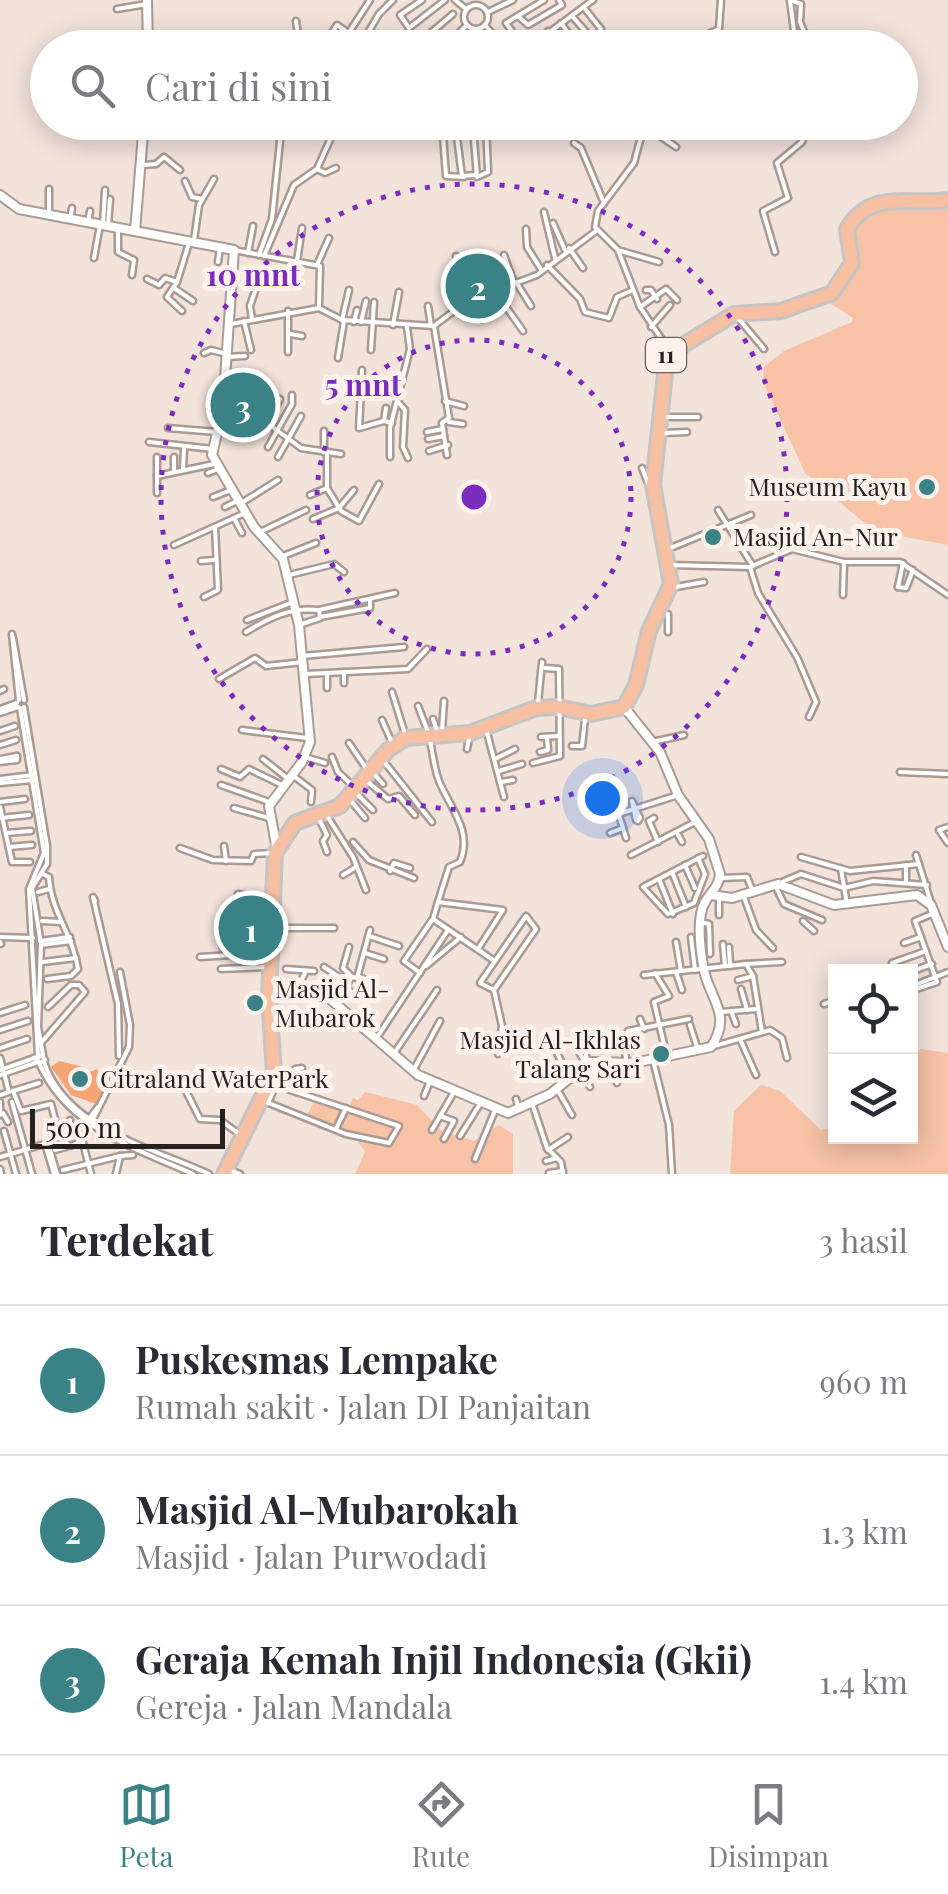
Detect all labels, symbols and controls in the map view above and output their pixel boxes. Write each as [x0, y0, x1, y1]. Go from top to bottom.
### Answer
search box [30, 30, 918, 140]
icon: search [65, 58, 120, 113]
text: Cari di sini [145, 60, 332, 111]
pin: 2 [446, 248, 510, 324]
text: 10 mnt [206, 254, 300, 294]
road number: 11 [646, 338, 686, 372]
text: 5 mnt [325, 364, 402, 404]
pin: 3 [210, 368, 276, 442]
place label: Museum Kayu [748, 469, 907, 502]
marker: Museum Kayu [916, 476, 938, 498]
centre of rings [456, 479, 492, 515]
place label: Masjid An-Nur [733, 519, 898, 552]
marker: Masjid An-Nur [702, 526, 724, 548]
your location [577, 773, 628, 824]
pin: 1 [218, 890, 284, 966]
map controls [828, 964, 918, 1144]
button: locate [828, 964, 918, 1054]
place label: Masjid Al- Mubarok [275, 971, 390, 1033]
marker: Masjid Al- Mubarok [244, 992, 266, 1014]
place label: Masjid Al-Ikhlas Talang Sari [459, 1022, 641, 1084]
marker: Masjid Al-Ikhlas Talang Sari [650, 1043, 672, 1065]
button: layers [828, 1054, 918, 1144]
place label: Citraland WaterPark [100, 1061, 329, 1094]
marker: Citraland WaterPark [69, 1068, 91, 1090]
scale bar [30, 1104, 225, 1148]
text: 500 m [45, 1108, 122, 1145]
text: Terdekat [40, 1211, 214, 1267]
text: 3 hasil [819, 1218, 908, 1261]
text: Puskesmas Lempake [135, 1333, 498, 1384]
text: 1 [66, 1359, 79, 1402]
text: 960 m [820, 1359, 908, 1402]
text: Rumah sakit · Jalan DI Panjaitan [135, 1384, 591, 1427]
text: Masjid Al-Mubarokah [135, 1483, 519, 1534]
text: 2 [64, 1509, 81, 1552]
text: 1.3 km [821, 1509, 908, 1552]
text: Masjid · Jalan Purwodadi [135, 1534, 488, 1577]
text: Geraja Kemah Injil Indonesia (Gkii) [135, 1633, 752, 1684]
text: 3 [65, 1659, 80, 1702]
text: 1.4 km [819, 1659, 908, 1702]
text: Gereja · Jalan Mandala [135, 1684, 452, 1727]
tab: Peta [119, 1777, 174, 1874]
tab: Rute [412, 1777, 470, 1874]
tab: Disimpan [708, 1777, 829, 1874]

